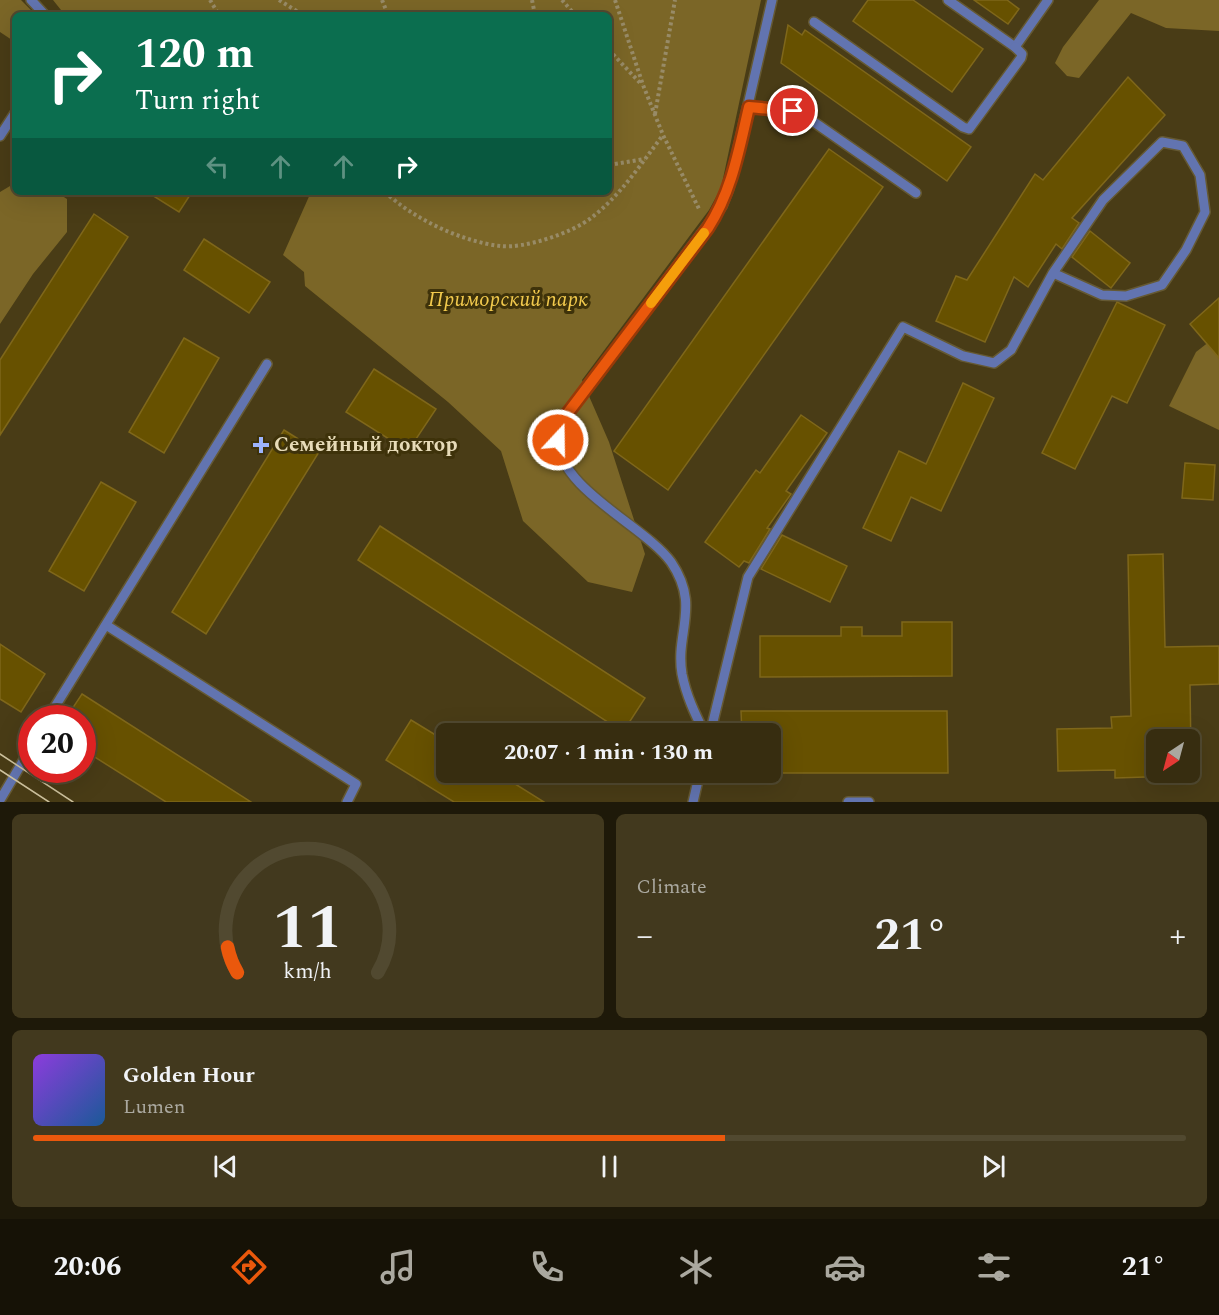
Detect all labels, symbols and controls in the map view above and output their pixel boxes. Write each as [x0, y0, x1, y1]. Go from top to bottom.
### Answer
text: 120 m [135, 23, 254, 86]
icon: right [36, 36, 114, 114]
text: Turn right [135, 80, 260, 122]
pin [767, 85, 818, 136]
icon: arrive [776, 94, 809, 127]
icon: left [201, 150, 234, 183]
icon: ahead [264, 150, 297, 183]
icon: ahead [327, 150, 360, 183]
icon: right [390, 150, 423, 183]
park label: Приморский парк [428, 284, 588, 316]
position arrow [526, 408, 590, 472]
place label: Семейный доктор [274, 429, 458, 461]
marker: Семейный доктор [252, 436, 270, 454]
speed limit sign: 20 [18, 705, 96, 783]
north arrow [1146, 729, 1200, 783]
map controls [1146, 729, 1200, 783]
text: 20:07 · 1 min · 130 m [504, 736, 713, 769]
text: Climate [637, 872, 707, 902]
text: 11 [273, 881, 343, 976]
text: 21° [875, 901, 948, 970]
text: − [637, 911, 653, 961]
text: + [1170, 911, 1186, 961]
text: km/h [284, 955, 332, 988]
text: Golden Hour [123, 1059, 255, 1092]
text: Lumen [123, 1092, 185, 1122]
icon: previous [209, 1150, 242, 1183]
icon: pause [593, 1150, 626, 1183]
icon: next [977, 1150, 1010, 1183]
text: 20:06 [53, 1246, 121, 1288]
icon: directions [228, 1246, 270, 1288]
icon: music [377, 1246, 419, 1288]
icon: phone [526, 1246, 568, 1288]
icon: climate [675, 1246, 717, 1288]
icon: car [824, 1246, 866, 1288]
icon: filters [973, 1246, 1015, 1288]
text: 21° [1122, 1246, 1166, 1288]

